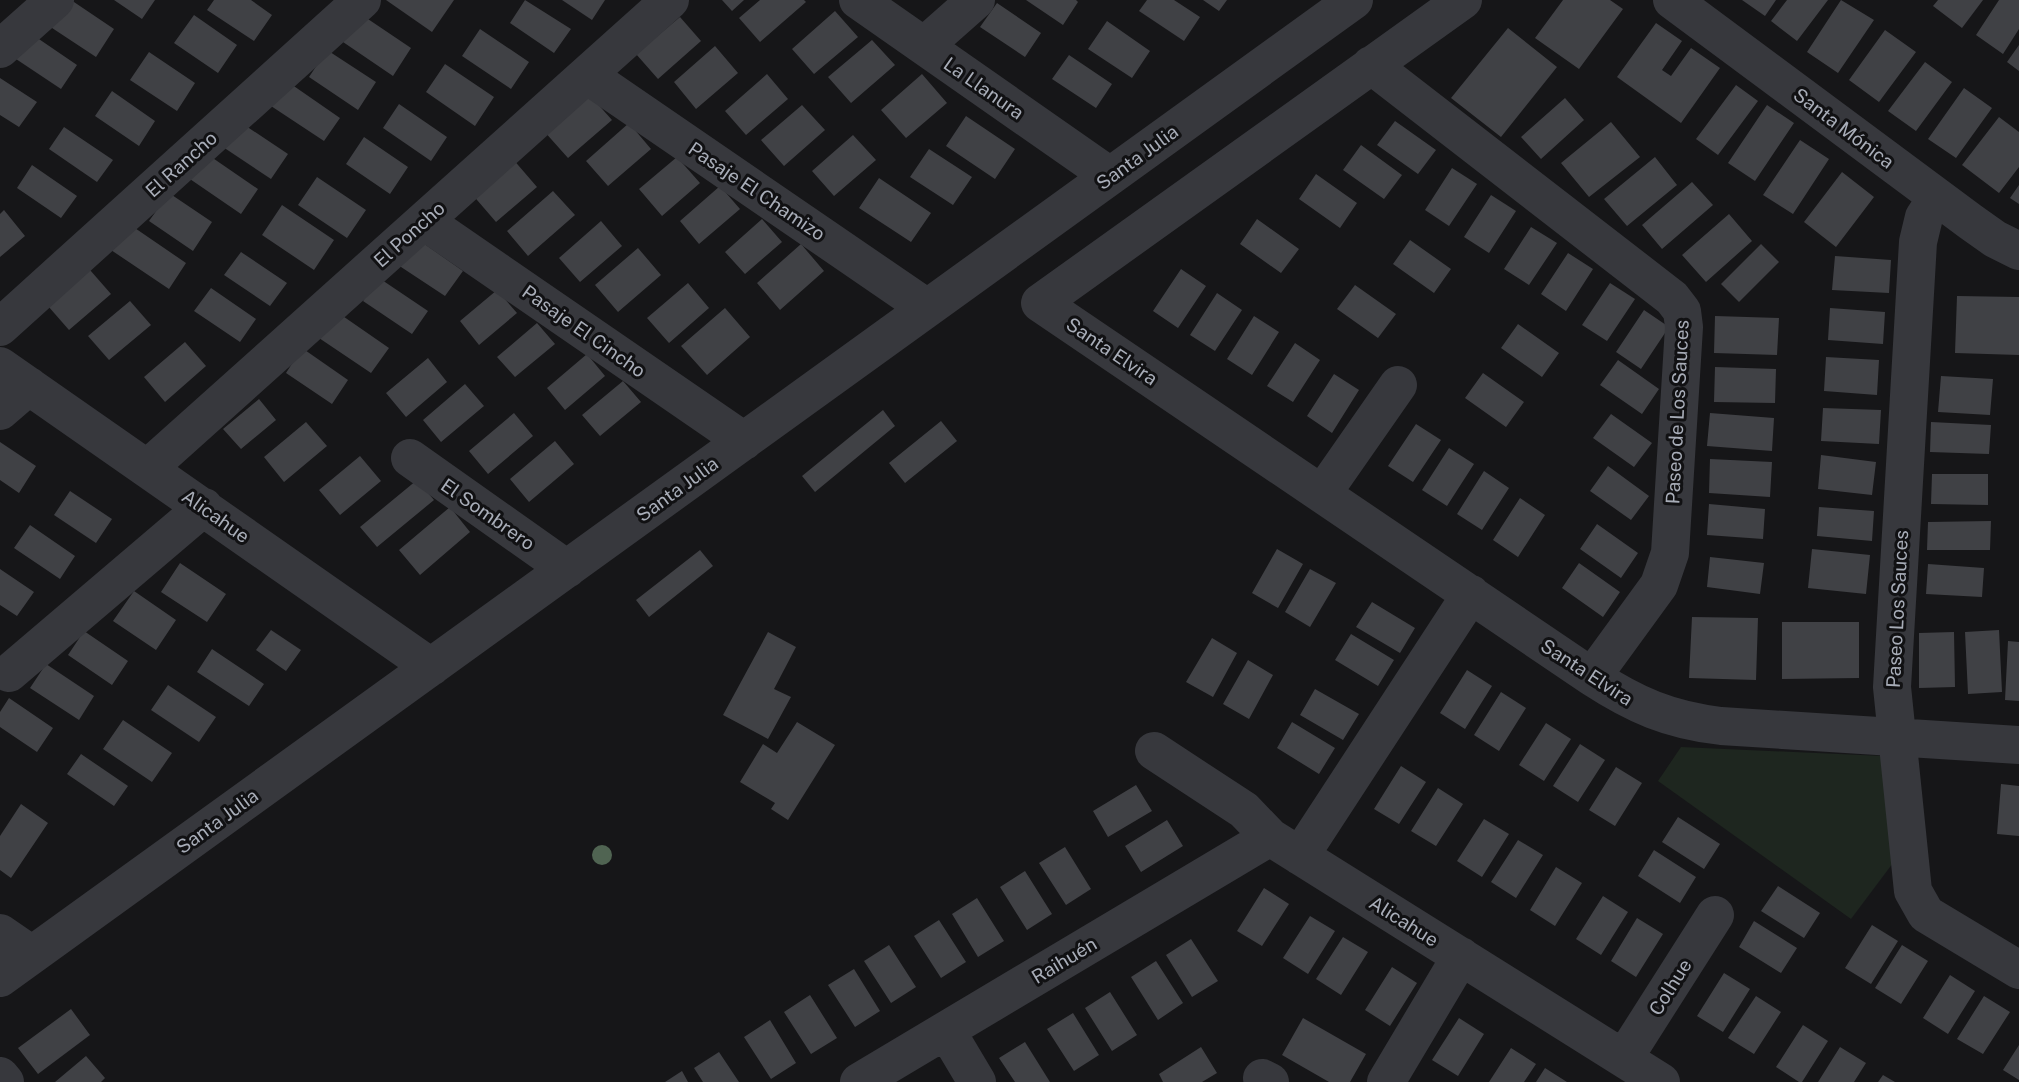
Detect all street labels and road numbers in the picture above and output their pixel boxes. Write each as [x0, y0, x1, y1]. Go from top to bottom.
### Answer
street label: La Llanura [940, 52, 1028, 124]
street label: Santa Mónica [1789, 83, 1899, 173]
street label: Santa Julia [1092, 120, 1182, 194]
street label: El Rancho [141, 126, 221, 202]
street label: Pasaje El Chamizo [684, 137, 830, 245]
street label: El Poncho [369, 197, 449, 271]
street label: Pasaje El Cincho [518, 280, 650, 382]
street label: Santa Elvira [1062, 312, 1162, 390]
street label: Paseo de Los Sauces [1661, 319, 1693, 505]
street label: Santa Julia [632, 452, 722, 526]
street label: El Sombrero [437, 474, 539, 554]
street label: Alicahue [178, 485, 254, 547]
street label: Paseo Los Sauces [1882, 529, 1912, 689]
street label: Santa Elvira [1537, 634, 1637, 710]
street label: Santa Julia [172, 784, 262, 858]
street label: Alicahue [1365, 891, 1443, 951]
street label: Raihuén [1028, 932, 1100, 988]
street label: Colhue [1644, 955, 1696, 1019]

